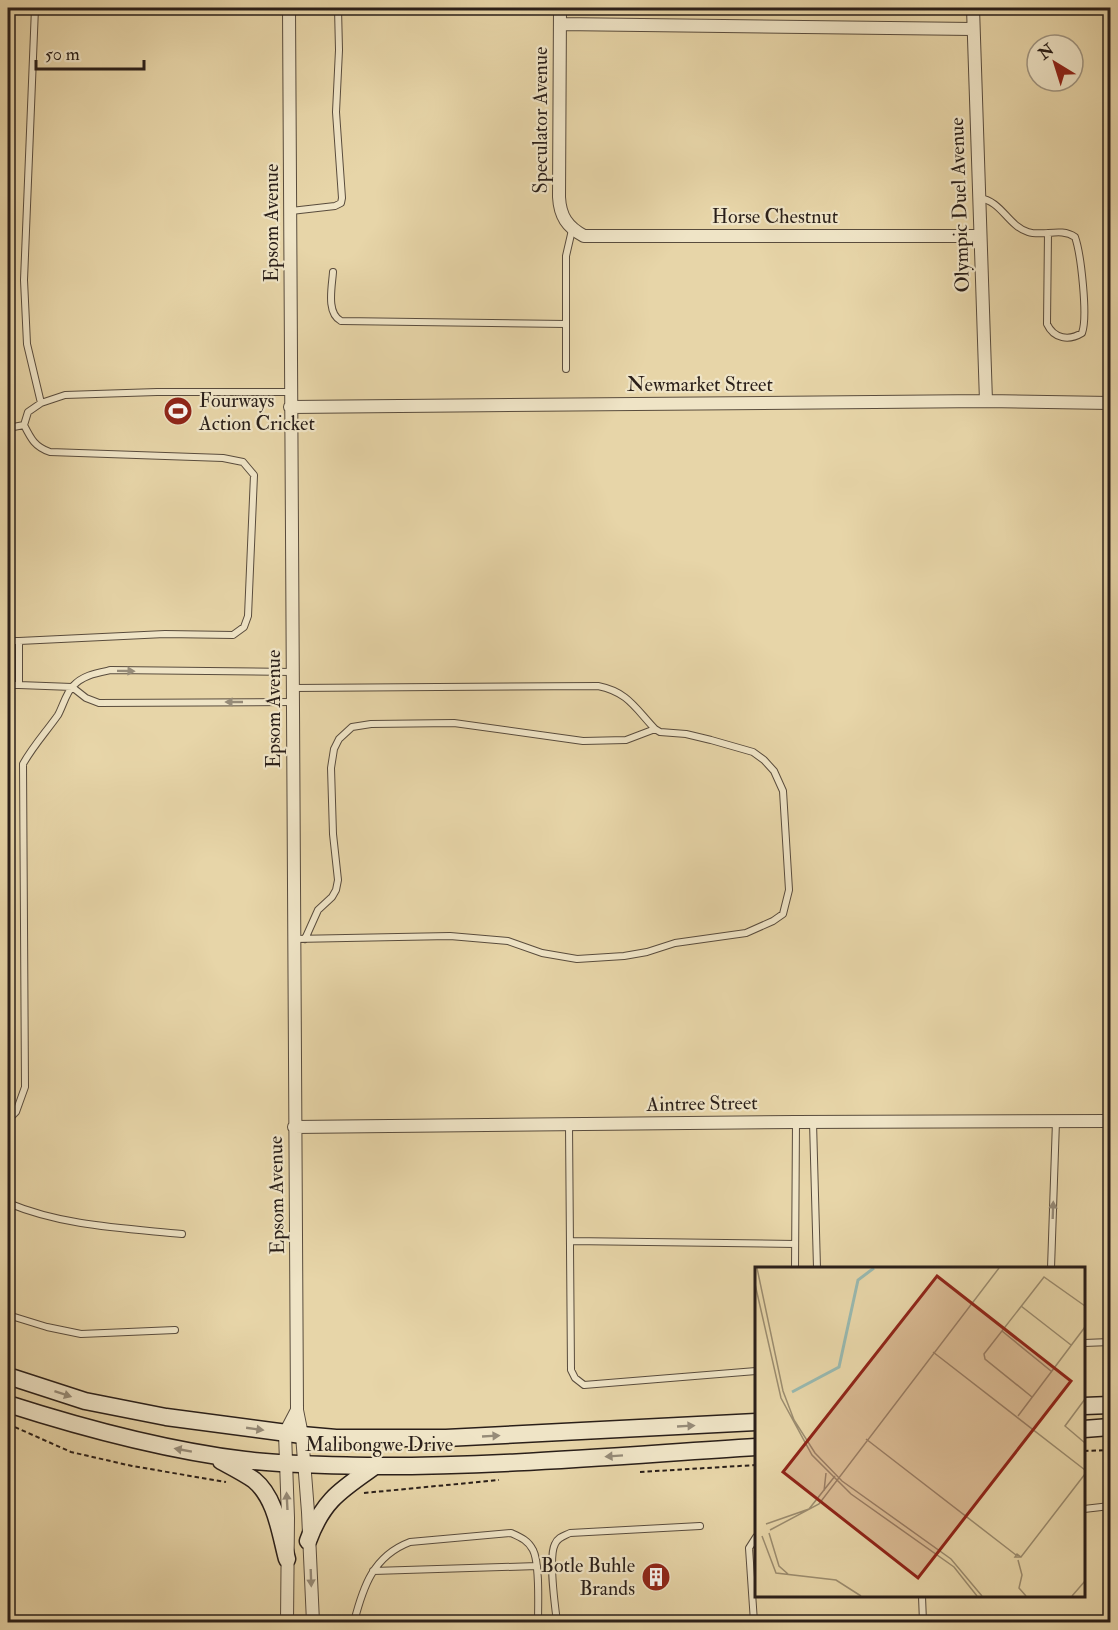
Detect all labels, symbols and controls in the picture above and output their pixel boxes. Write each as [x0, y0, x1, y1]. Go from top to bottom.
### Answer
scale bar [36, 33, 144, 71]
north arrow [1025, 33, 1085, 93]
text: N [1034, 39, 1059, 65]
text: 50 m [45, 43, 80, 66]
street label: Speculator Avenue [528, 47, 554, 193]
street label: Olympic Duel Avenue [944, 117, 976, 293]
street label: Epsom Avenue [259, 164, 285, 282]
street label: Horse Chestnut [712, 204, 839, 229]
street label: Newmarket Street [627, 372, 773, 397]
place label: Fourways Action Cricket [198, 388, 315, 436]
sports icon: Fourways Action Cricket [162, 395, 194, 427]
street label: Epsom Avenue [261, 650, 287, 768]
one-way arrow [117, 666, 136, 675]
one-way arrow [224, 697, 243, 707]
street label: Aintree Street [645, 1090, 758, 1117]
street label: Epsom Avenue [263, 1135, 291, 1255]
one-way arrow [1048, 1201, 1058, 1220]
inset map [755, 1267, 1085, 1597]
one-way arrow [54, 1390, 72, 1399]
one-way arrow [676, 1421, 695, 1430]
one-way arrow [245, 1424, 264, 1434]
one-way arrow [482, 1431, 501, 1440]
street label: Malibongwe Drive [305, 1432, 453, 1457]
one-way arrow [174, 1445, 193, 1454]
one-way arrow [605, 1451, 624, 1460]
one-way arrow [282, 1492, 291, 1511]
place label: Botle Buhle Brands [541, 1553, 635, 1601]
building icon: Botle Buhle Brands [640, 1561, 672, 1593]
one-way arrow [306, 1568, 315, 1587]

